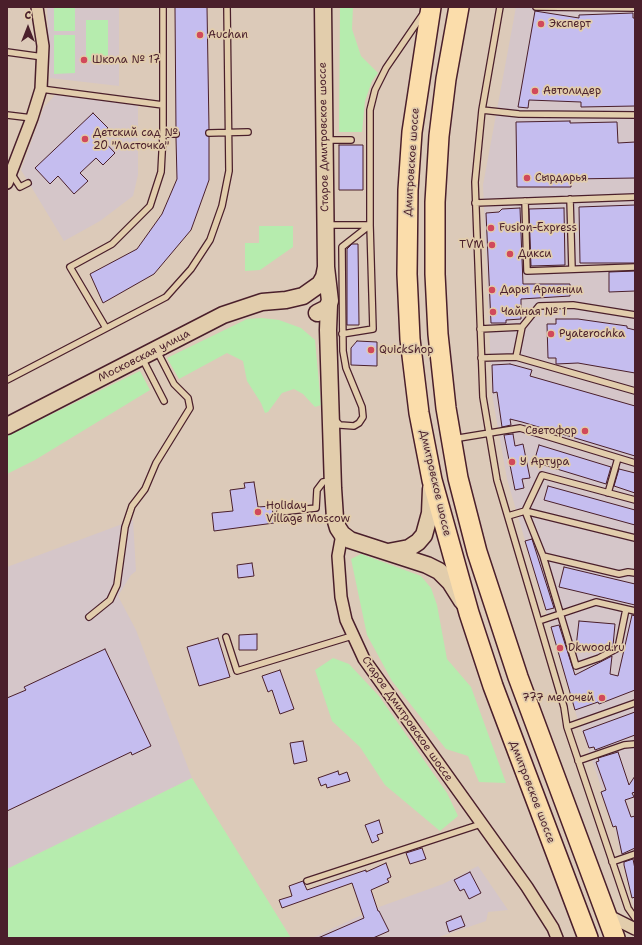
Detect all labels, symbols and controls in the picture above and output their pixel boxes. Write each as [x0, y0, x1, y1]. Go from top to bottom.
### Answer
north arrow [8, 8, 48, 48]
text: С [25, 8, 31, 23]
place label: Эксперт [549, 17, 591, 31]
marker: Эксперт [536, 19, 546, 29]
place label: Auchan [208, 28, 248, 42]
marker: Auchan [195, 30, 205, 40]
place label: Школа № 17 [92, 53, 160, 67]
marker: Школа № 17 [79, 55, 89, 65]
street label: Старое Дмитровское шоссе [316, 62, 332, 212]
place label: Автолидер [543, 84, 601, 98]
marker: Автолидер [530, 86, 540, 96]
street label: Дмитровское шоссе [402, 107, 422, 217]
place label: Детский сад № 20 "Ласточка" [93, 126, 178, 152]
marker: Детский сад № 20 "Ласточка" [80, 134, 90, 144]
place label: Сырдарья [535, 171, 587, 185]
marker: Сырдарья [522, 173, 532, 183]
place label: Fusion-Express [499, 221, 577, 235]
marker: Fusion-Express [486, 223, 496, 233]
place label: TVM [459, 238, 484, 252]
marker: TVM [487, 240, 497, 250]
place label: Дикси [518, 247, 551, 261]
marker: Дикси [505, 249, 515, 259]
place label: Дары Армении [500, 283, 583, 297]
marker: Дары Армении [487, 285, 497, 295]
place label: Чайная № 1 [501, 305, 566, 319]
marker: Чайная № 1 [488, 307, 498, 317]
street label: Московская улица [96, 327, 192, 385]
place label: Pyaterochka [559, 327, 625, 341]
marker: Pyaterochka [546, 329, 556, 339]
place label: QuickShop [379, 343, 433, 357]
marker: QuickShop [366, 345, 376, 355]
place label: Светофор [525, 424, 577, 438]
marker: Светофор [580, 426, 590, 436]
street label: Дмитровское шоссе [416, 429, 454, 537]
place label: У Артура [520, 455, 569, 469]
marker: У Артура [507, 457, 517, 467]
place label: Holiday Village Moscow [266, 499, 350, 525]
marker: Holiday Village Moscow [253, 507, 263, 517]
place label: Dkwood.ru [568, 641, 625, 655]
marker: Dkwood.ru [555, 643, 565, 653]
street label: Старое Дмитровское шоссе [359, 654, 455, 784]
place label: 777 мелочей [522, 691, 594, 705]
marker: 777 мелочей [597, 693, 607, 703]
street label: Дмитровское шоссе [506, 739, 558, 845]

